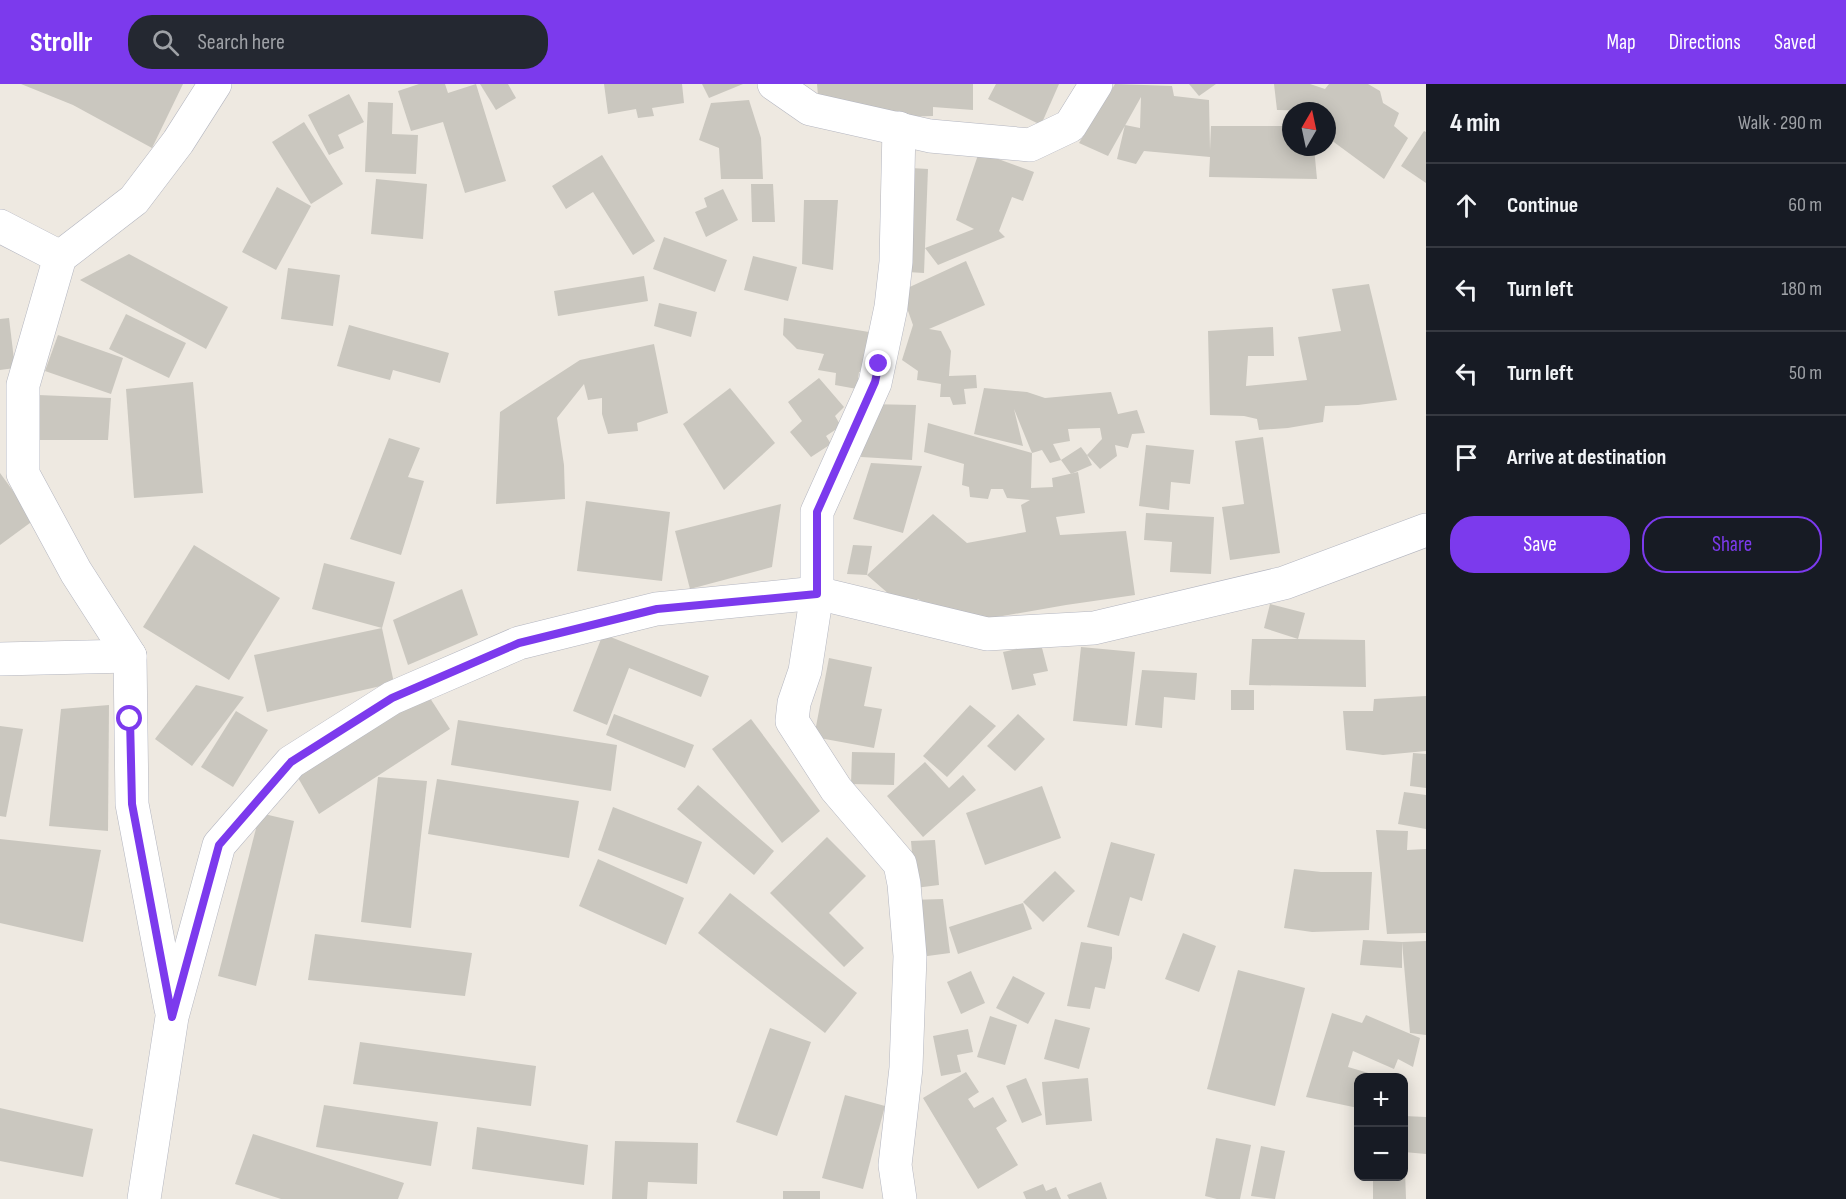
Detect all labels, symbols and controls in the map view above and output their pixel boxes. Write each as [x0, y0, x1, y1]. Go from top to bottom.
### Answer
search box [128, 15, 548, 69]
text: Strollr [30, 26, 92, 59]
icon: search [149, 26, 182, 59]
text: Search here [197, 29, 285, 56]
text: Map [1606, 30, 1636, 55]
text: Directions [1669, 30, 1741, 55]
text: Saved [1774, 30, 1816, 55]
north arrow [1282, 102, 1336, 156]
text: 4 min [1450, 108, 1500, 139]
text: Walk · 290 m [1738, 111, 1822, 135]
icon: ahead [1450, 189, 1483, 222]
text: Continue [1507, 192, 1578, 219]
text: 60 m [1788, 193, 1822, 217]
icon: left [1450, 273, 1483, 306]
text: Turn left [1507, 276, 1573, 303]
text: 180 m [1781, 277, 1822, 301]
route end [865, 350, 891, 376]
icon: left [1450, 357, 1483, 390]
text: Turn left [1507, 360, 1573, 387]
text: 50 m [1789, 361, 1822, 385]
icon: arrive [1450, 441, 1483, 474]
text: Arrive at destination [1507, 444, 1666, 471]
button: Save [1450, 516, 1630, 573]
button: Share [1642, 516, 1822, 573]
route start [116, 705, 142, 731]
map controls [1354, 1073, 1408, 1181]
button: + [1354, 1073, 1408, 1127]
button: − [1354, 1127, 1408, 1181]

